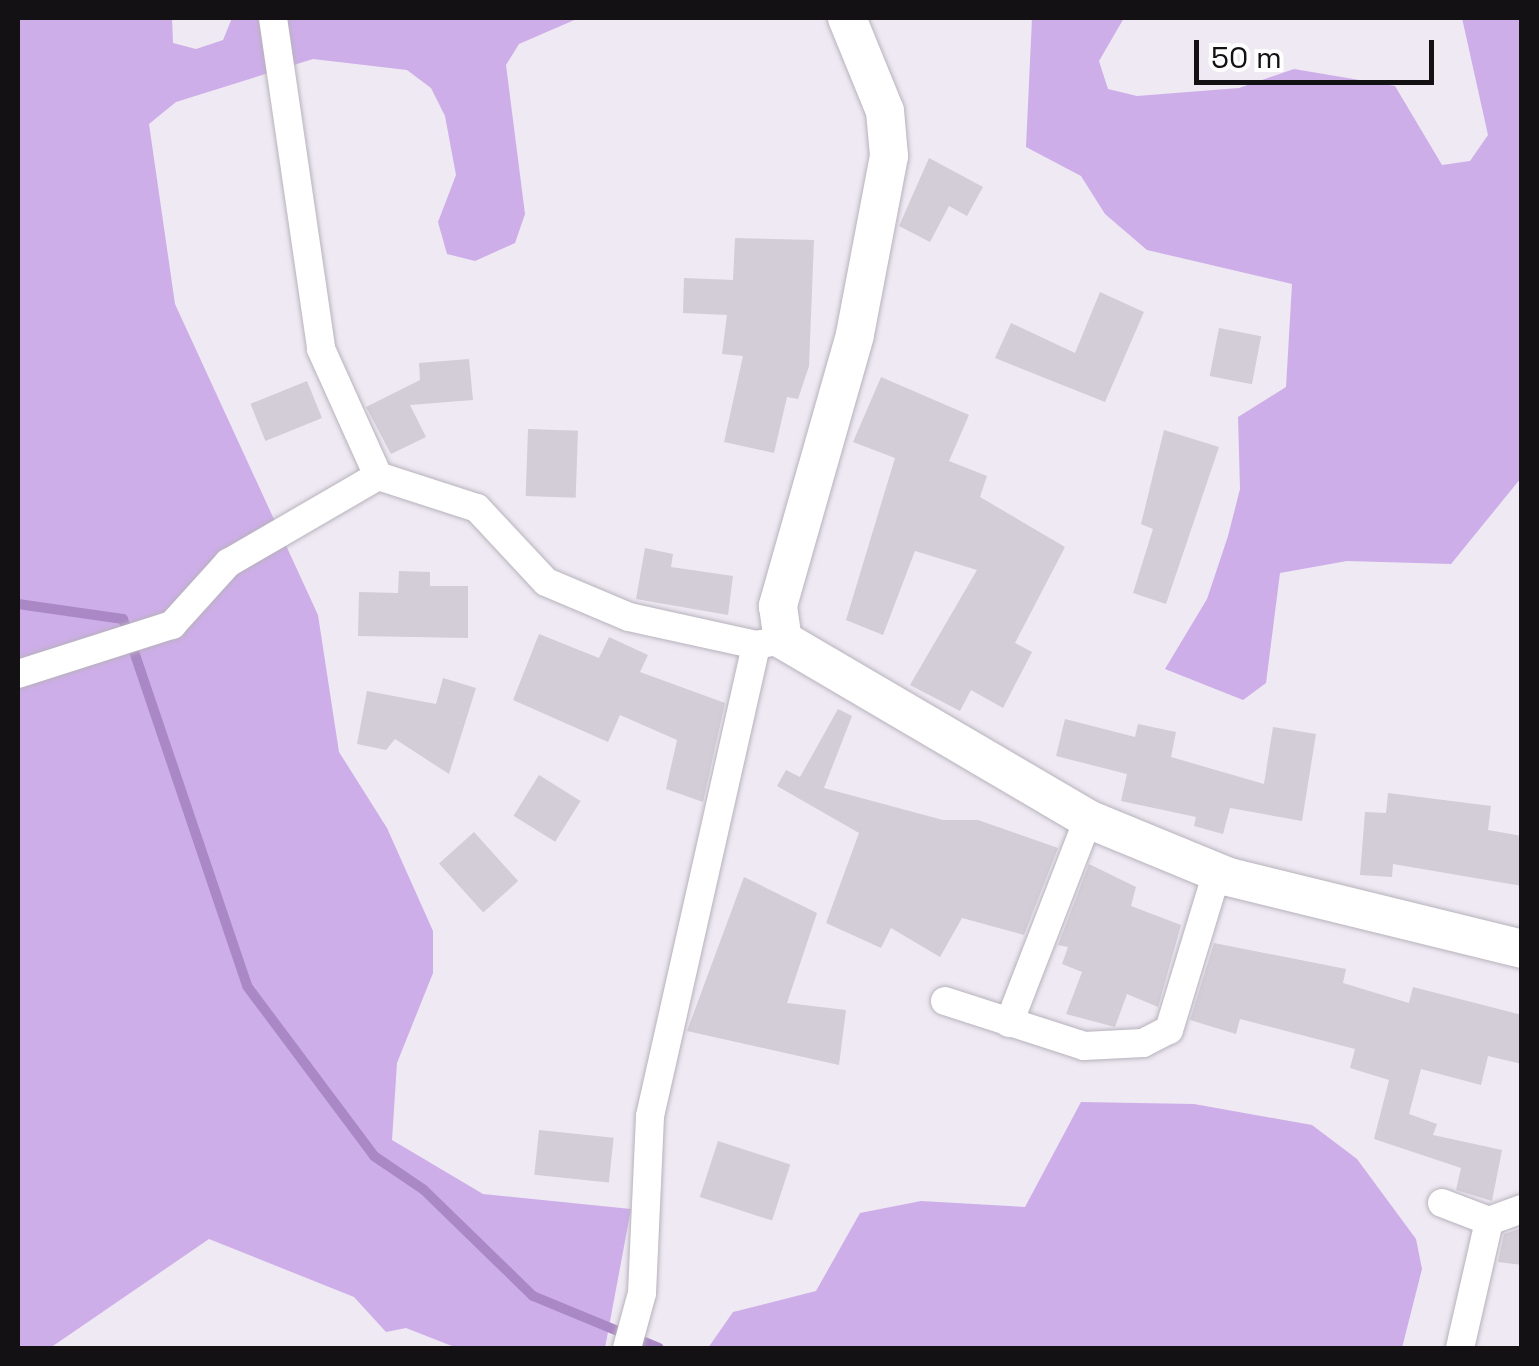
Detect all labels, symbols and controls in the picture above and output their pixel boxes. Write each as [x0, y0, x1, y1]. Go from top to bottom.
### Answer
scale bar [1199, 20, 1439, 82]
text: 50 m [1211, 38, 1282, 77]

